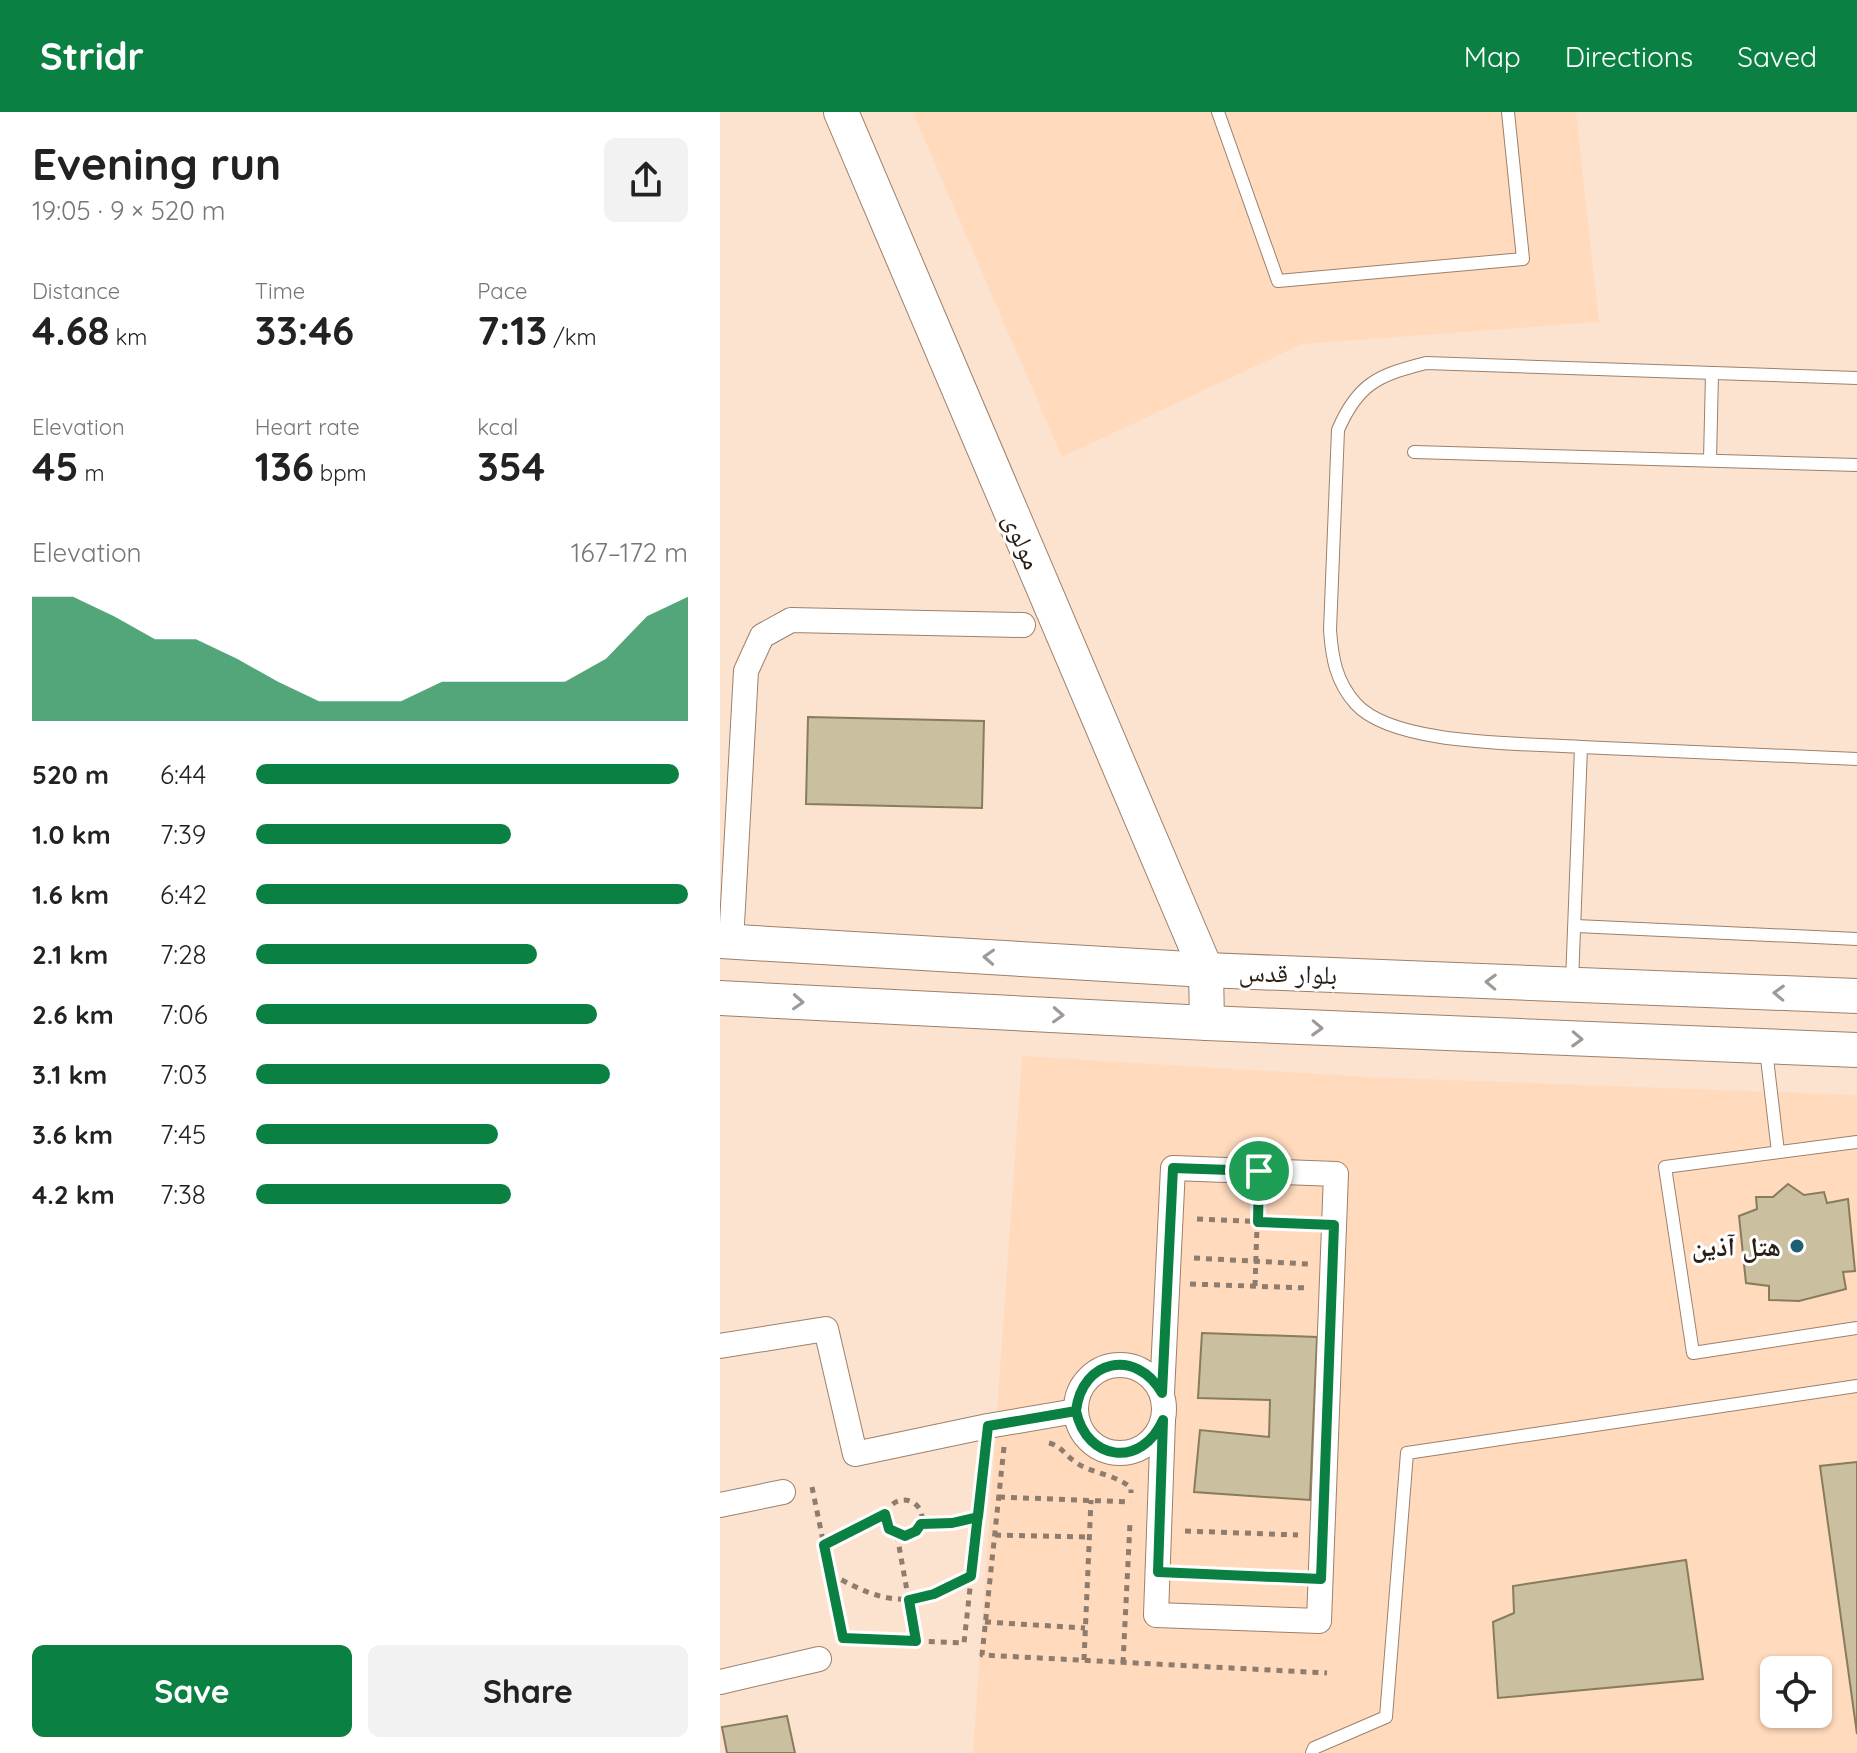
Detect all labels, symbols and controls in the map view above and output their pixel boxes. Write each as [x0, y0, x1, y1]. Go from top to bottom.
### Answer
text: Stridr [40, 32, 144, 80]
text: Map [1464, 39, 1521, 74]
text: Directions [1565, 39, 1693, 74]
text: Saved [1737, 39, 1817, 74]
text: Evening run [32, 136, 281, 191]
button: share [604, 138, 688, 222]
text: 19:05 · 9 × 520 m [32, 194, 226, 227]
text: Distance [32, 277, 120, 305]
text: Time [255, 277, 305, 305]
text: Pace [477, 277, 528, 305]
text: 4.68 [32, 305, 110, 355]
text: 33:46 [255, 305, 354, 355]
text: 7:13 [477, 305, 547, 355]
text: km [110, 323, 147, 351]
text: /km [547, 323, 597, 351]
text: Elevation [32, 413, 125, 441]
text: Heart rate [255, 413, 360, 441]
text: kcal [477, 413, 518, 441]
text: 45 [32, 441, 79, 491]
text: 136 [255, 441, 314, 491]
text: 354 [477, 441, 545, 491]
text: m [79, 459, 105, 487]
text: bpm [314, 459, 367, 487]
street label: مولوی [997, 508, 1049, 574]
text: Elevation [32, 536, 142, 569]
text: 167–172 m [571, 536, 688, 569]
text: 520 m [32, 758, 109, 791]
text: 6:44 [160, 758, 206, 791]
text: 1.0 km [32, 818, 111, 851]
text: 7:39 [160, 818, 206, 851]
text: 1.6 km [32, 878, 109, 911]
text: 6:42 [160, 878, 207, 911]
text: 2.1 km [32, 938, 108, 971]
text: 7:28 [160, 938, 207, 971]
one-way arrow [982, 949, 995, 966]
street label: بلوار قدس [1238, 955, 1338, 991]
one-way arrow [1484, 973, 1497, 990]
one-way arrow [1772, 984, 1785, 1001]
one-way arrow [792, 994, 805, 1011]
text: 2.6 km [32, 998, 114, 1031]
text: 7:06 [160, 998, 208, 1031]
one-way arrow [1052, 1007, 1065, 1024]
one-way arrow [1311, 1019, 1324, 1036]
one-way arrow [1571, 1030, 1584, 1047]
text: 3.1 km [32, 1058, 107, 1091]
text: 7:03 [160, 1058, 207, 1091]
text: 3.6 km [32, 1118, 113, 1151]
text: 7:45 [160, 1118, 206, 1151]
pin [1225, 1137, 1293, 1205]
icon: arrive [1237, 1149, 1281, 1193]
text: 4.2 km [32, 1178, 115, 1211]
text: 7:38 [160, 1178, 206, 1211]
place label: هتل آذین [1692, 1230, 1781, 1263]
marker: هتل آذین [1788, 1237, 1806, 1255]
button: Save [32, 1645, 352, 1737]
button: Share [368, 1645, 688, 1737]
map controls [1760, 1656, 1832, 1728]
button: locate [1760, 1656, 1832, 1728]

